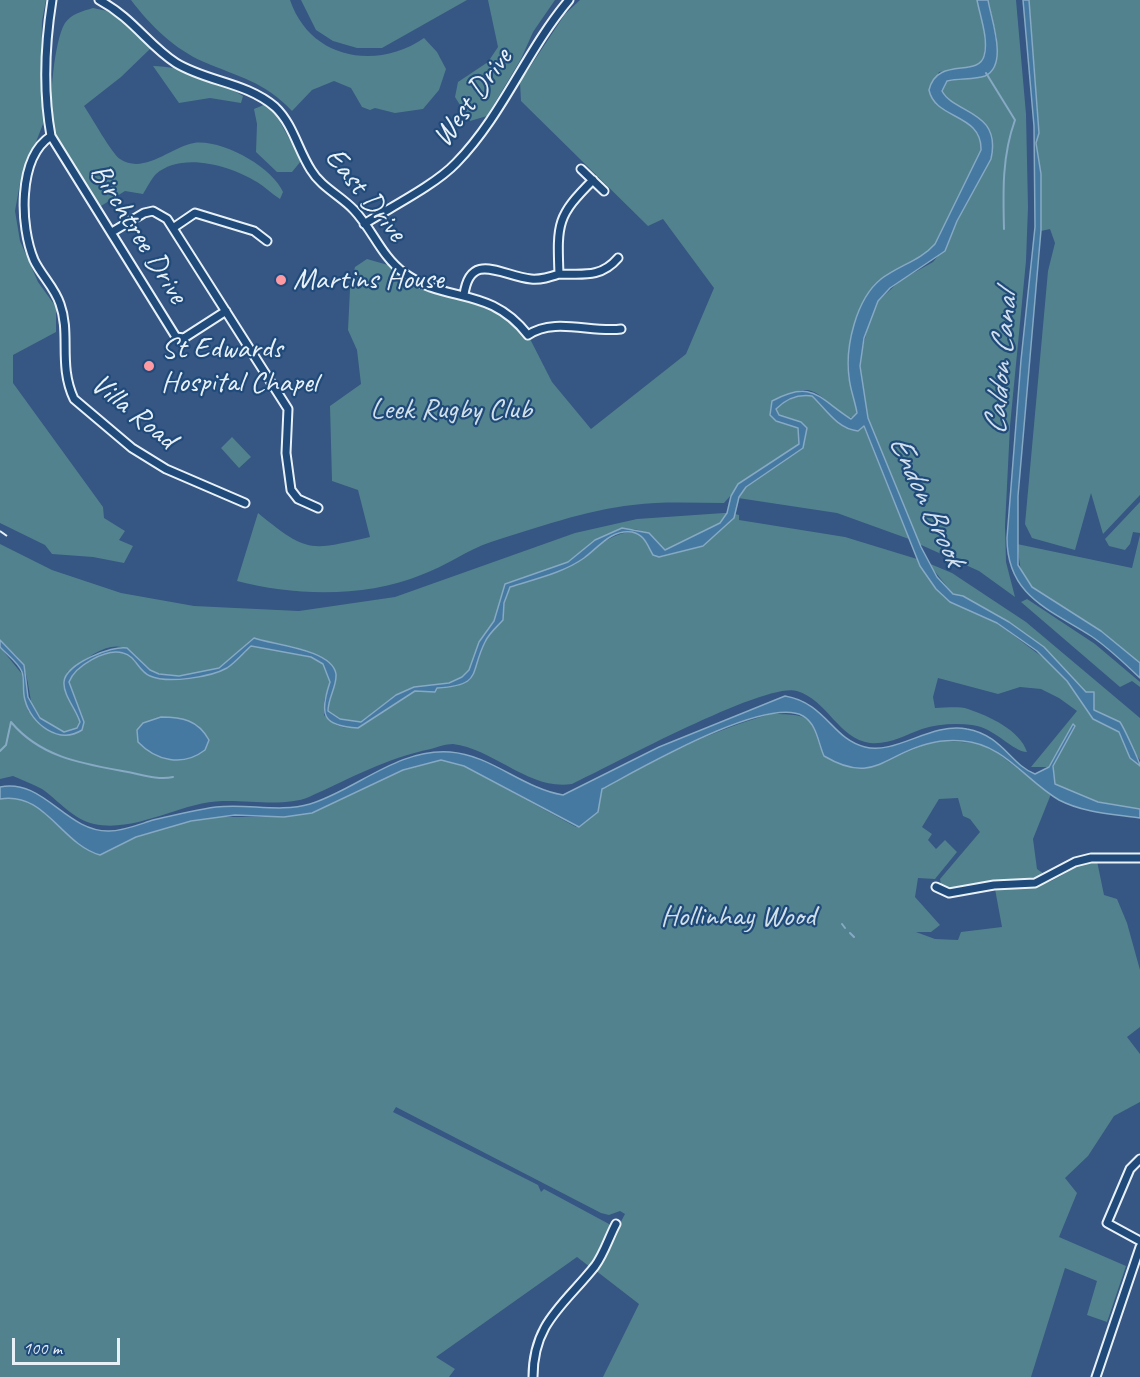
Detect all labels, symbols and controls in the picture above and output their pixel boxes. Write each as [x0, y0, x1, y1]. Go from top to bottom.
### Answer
street label: West Drive [425, 42, 521, 154]
street label: East Drive [316, 141, 414, 249]
street label: Birchtree Drive [81, 158, 195, 310]
place label: Martins House [293, 262, 444, 298]
marker: Martins House [274, 273, 288, 287]
water label: Caldon Canal [977, 291, 1027, 437]
place label: St Edwards Hospital Chapel [161, 331, 318, 401]
marker: St Edwards Hospital Chapel [142, 359, 156, 373]
street label: Villa Road [83, 367, 183, 457]
park label: Leek Rugby Club [370, 392, 532, 428]
water label: Endon Brook [879, 430, 973, 572]
park label: Hollinhay Wood [660, 899, 816, 935]
scale bar [15, 1326, 123, 1364]
text: 100 m [23, 1337, 62, 1359]

